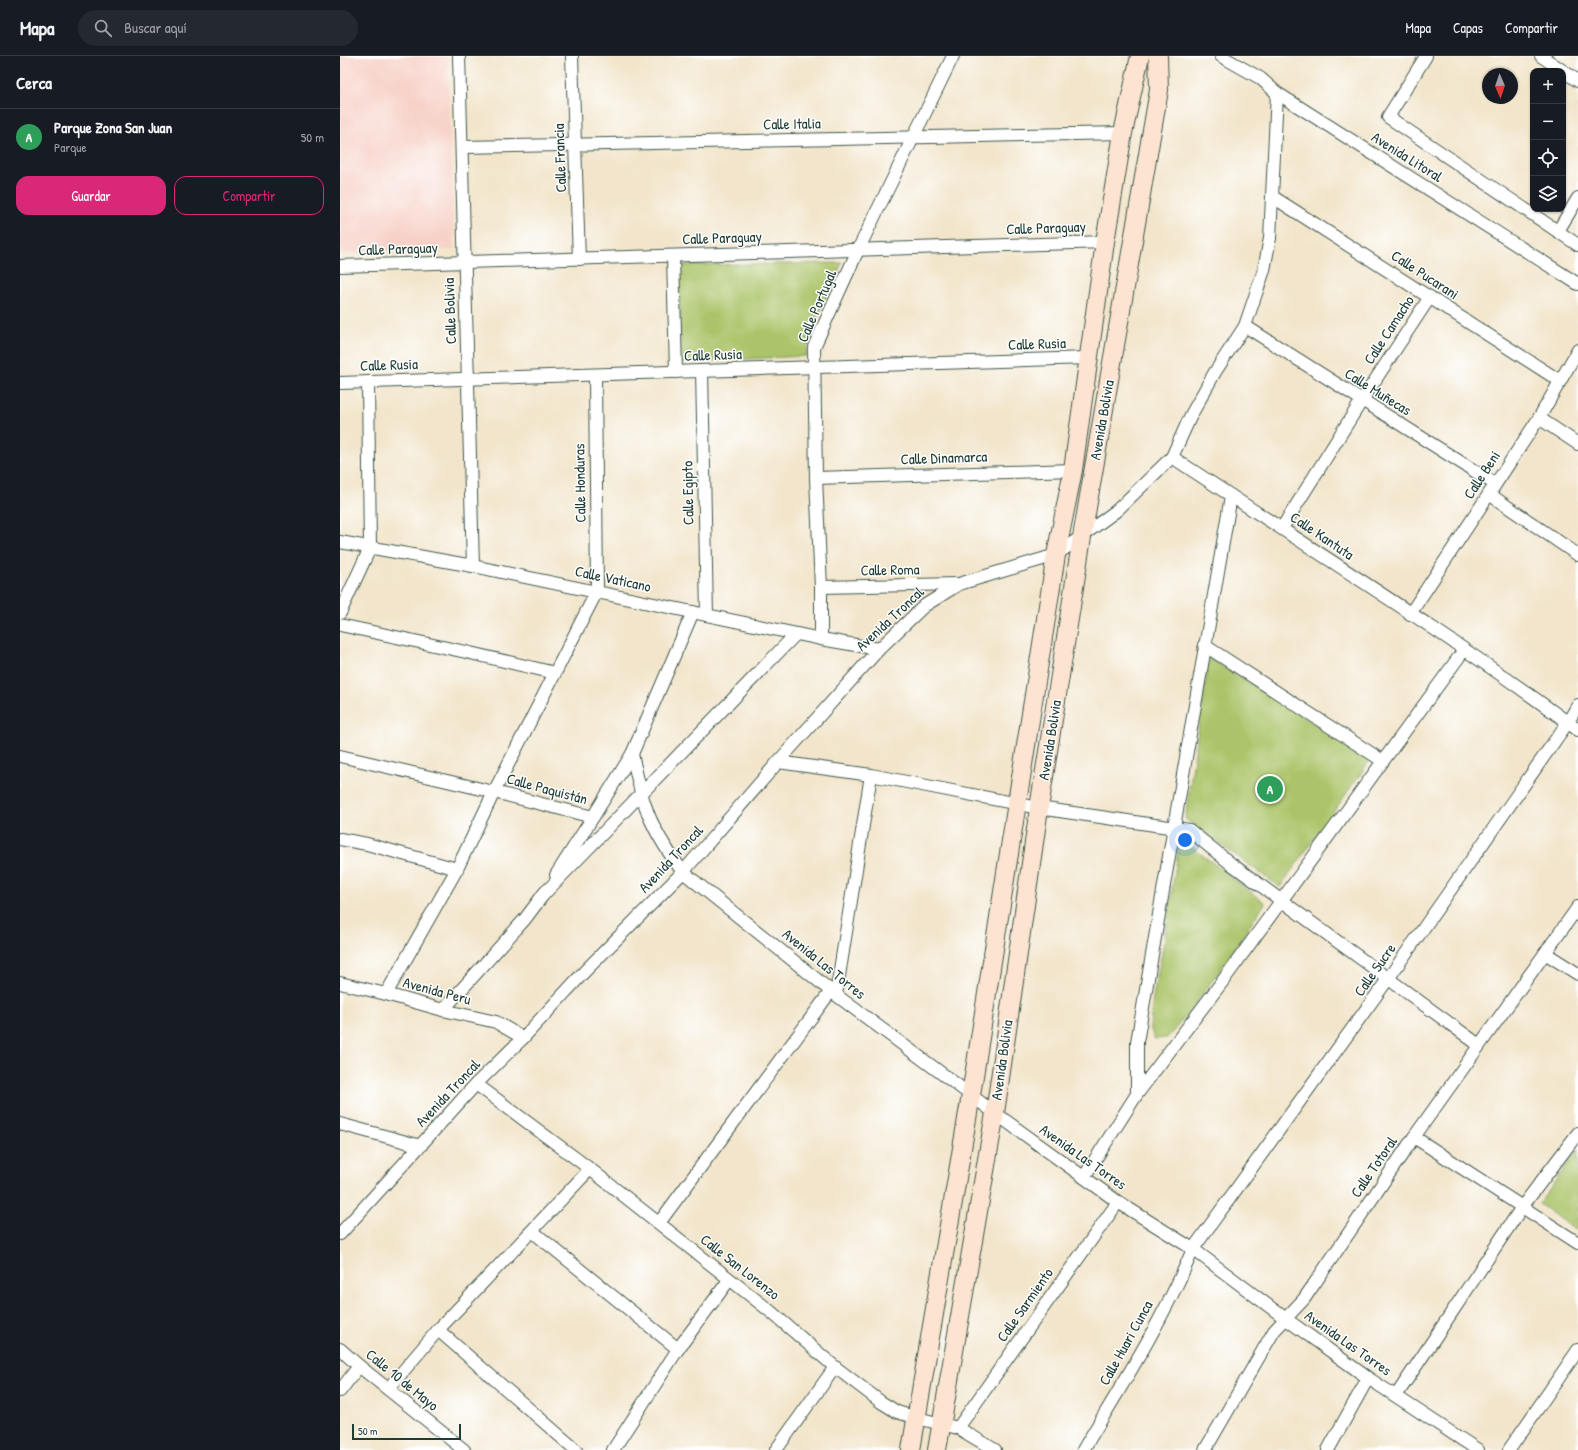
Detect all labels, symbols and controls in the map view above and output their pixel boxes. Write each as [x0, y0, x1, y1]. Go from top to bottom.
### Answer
search box [78, 10, 358, 46]
text: Mapa [20, 15, 54, 41]
icon: search [92, 17, 114, 39]
text: Buscar aquí [124, 17, 187, 38]
text: Mapa [1406, 18, 1431, 37]
text: Capas [1453, 18, 1483, 37]
text: Compartir [1505, 18, 1558, 37]
north arrow [1482, 68, 1518, 104]
map controls [1530, 68, 1566, 212]
button: + [1530, 68, 1566, 104]
text: Cerca [16, 71, 52, 94]
button: − [1530, 104, 1566, 140]
street label: Calle Italia [763, 112, 821, 135]
text: Parque Zona San Juan [54, 117, 172, 138]
street label: Calle Francia [548, 123, 571, 193]
street label: Avenida Litoral [1368, 126, 1447, 187]
text: A [26, 128, 32, 146]
text: 50 m [301, 128, 324, 146]
text: Parque [54, 138, 87, 156]
button: locate [1530, 140, 1566, 176]
button: Guardar [16, 176, 166, 215]
button: Compartir [174, 176, 324, 215]
button: layers [1530, 176, 1566, 212]
street label: Calle Paraguay [1006, 216, 1086, 239]
street label: Calle Paraguay [682, 226, 762, 249]
street label: Calle Paraguay [358, 237, 438, 260]
street label: Calle Pucarani [1387, 245, 1463, 304]
street label: Calle Portugal [792, 266, 841, 345]
street label: Calle Bolivia [438, 277, 461, 344]
street label: Calle Camacho [1358, 291, 1419, 368]
street label: Calle Rusia [1008, 332, 1066, 355]
street label: Calle Rusia [684, 343, 742, 366]
street label: Calle Rusia [360, 353, 418, 376]
street label: Calle Muñecas [1341, 363, 1416, 421]
street label: Avenida Bolivia [1084, 378, 1119, 462]
street label: Calle Honduras [568, 443, 591, 523]
street label: Calle Dinamarca [900, 445, 988, 470]
street label: Calle Beni [1458, 446, 1505, 503]
street label: Calle Egipto [676, 461, 699, 525]
street label: Calle Kantuta [1286, 507, 1358, 565]
street label: Calle Roma [860, 558, 920, 581]
street label: Calle Vaticano [573, 560, 653, 597]
street label: Avenida Troncal [851, 582, 928, 656]
street label: Avenida Bolivia [1033, 698, 1066, 781]
street label: Calle Paquistán [504, 768, 590, 809]
pin: A [1257, 774, 1283, 804]
street label: Avenida Troncal [634, 820, 708, 897]
your location [1175, 830, 1195, 850]
street label: Avenida Las Torres [778, 923, 871, 1004]
street label: Calle Sucre [1349, 939, 1401, 1000]
street label: Avenida Peru [401, 971, 473, 1010]
street label: Avenida Bolivia [985, 1018, 1018, 1101]
street label: Avenida Troncal [411, 1054, 485, 1131]
street label: Avenida Las Torres [1036, 1119, 1131, 1194]
street label: Calle Totoral [1345, 1132, 1402, 1202]
street label: Calle San Lorenzo [696, 1229, 784, 1304]
street label: Calle Sarmiento [991, 1263, 1058, 1346]
street label: Calle Huari Cunca [1094, 1296, 1158, 1389]
street label: Avenida Las Torres [1301, 1305, 1396, 1380]
street label: Calle 10 de Mayo [361, 1344, 443, 1415]
scale bar [352, 1422, 461, 1441]
text: 50 m [358, 1424, 378, 1438]

